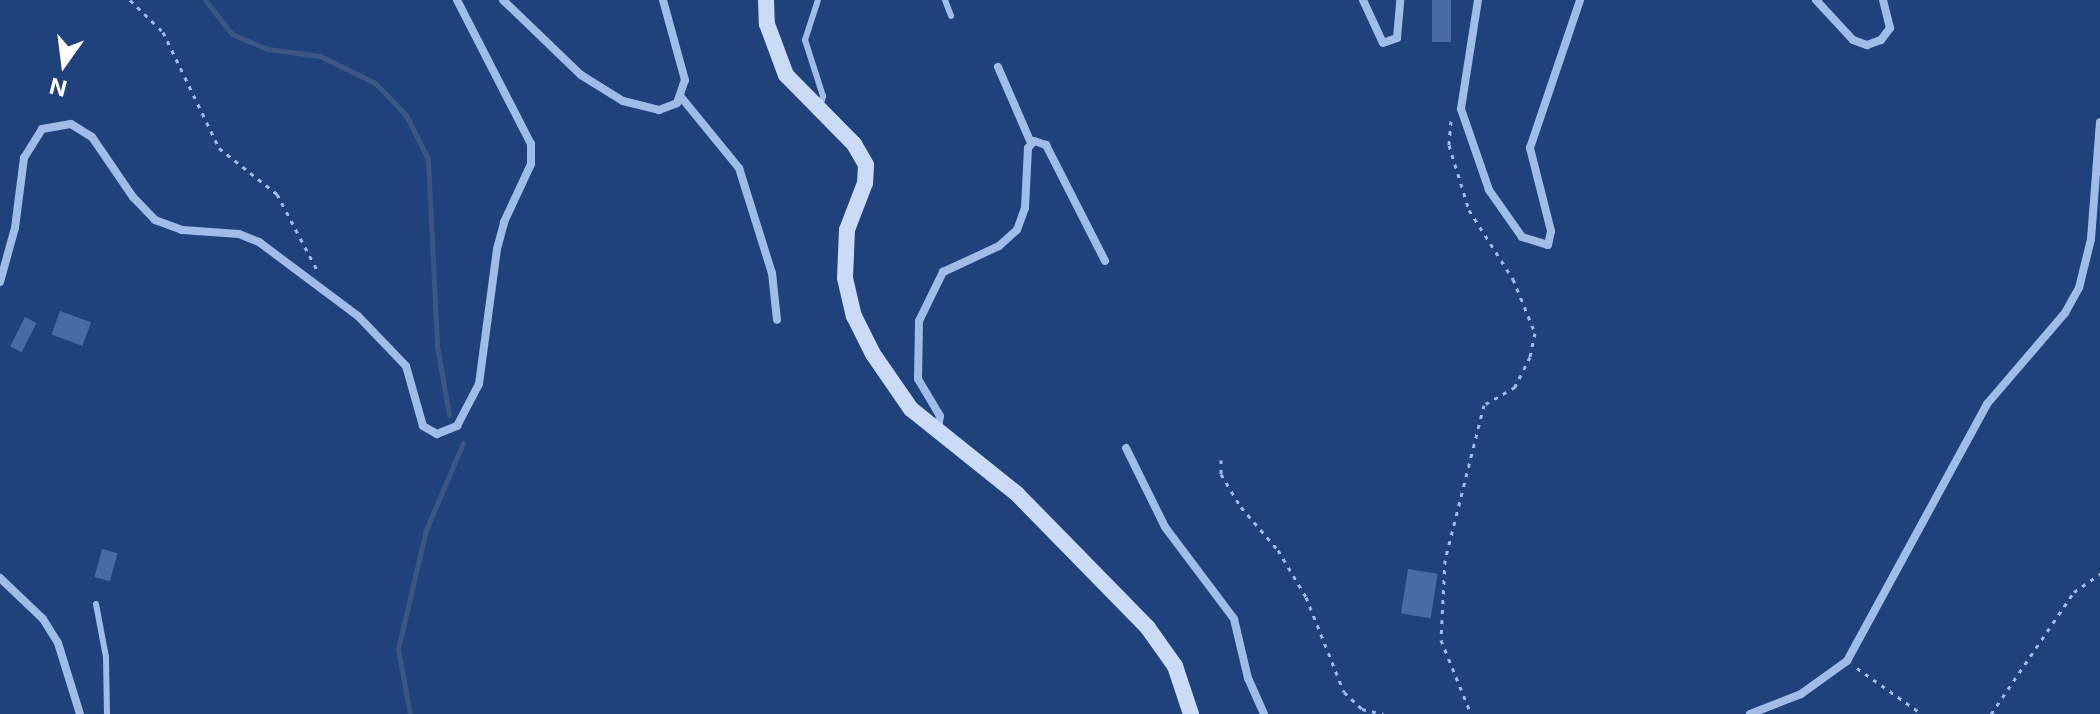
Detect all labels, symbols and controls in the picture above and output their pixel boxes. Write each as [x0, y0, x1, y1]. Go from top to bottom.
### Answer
north arrow [24, 24, 104, 104]
text: N [47, 73, 69, 102]

